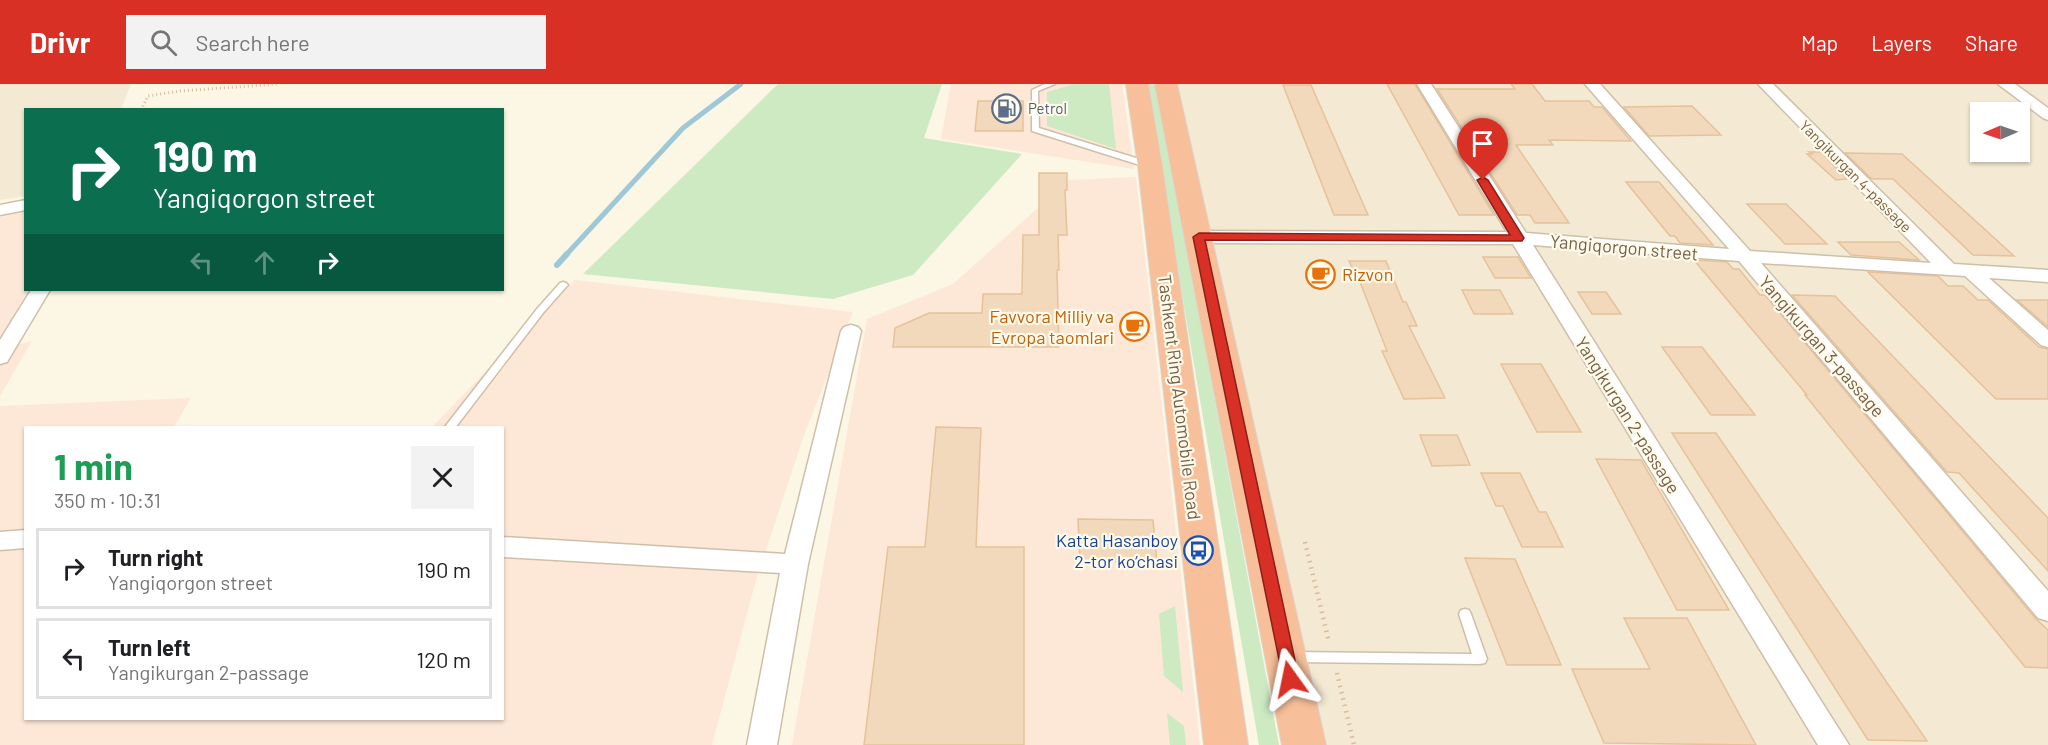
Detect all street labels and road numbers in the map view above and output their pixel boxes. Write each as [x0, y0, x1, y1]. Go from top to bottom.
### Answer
street label: Yangikurgan 4-passage [1796, 116, 1916, 236]
street label: Yangiqorgon street [1549, 230, 1699, 264]
street label: Yangikurgan 3-passage [1754, 271, 1890, 421]
street label: Tashkent Ring Automobile Road [1154, 273, 1206, 521]
street label: Yangikurgan 2-passage [1571, 332, 1685, 498]

